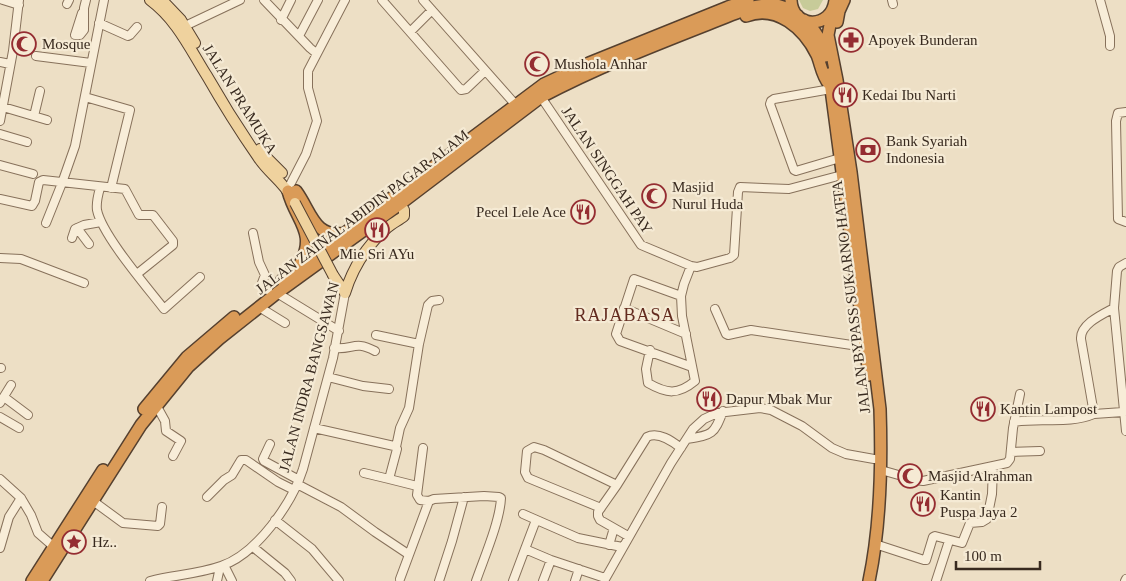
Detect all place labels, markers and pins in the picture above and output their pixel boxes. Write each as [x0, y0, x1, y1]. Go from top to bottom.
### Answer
pharmacy icon: Apoyek Bunderan [838, 27, 864, 53]
mosque icon: Mosque [11, 31, 37, 57]
place label: Apoyek Bunderan [868, 32, 978, 48]
place label: Mosque [42, 36, 91, 52]
mosque icon: Mushola Anhar [524, 51, 550, 77]
place label: Mushola Anhar [554, 56, 647, 72]
restaurant icon: Kedai Ibu Narti [832, 82, 858, 108]
place label: Kedai Ibu Narti [862, 87, 956, 103]
place label: Bank Syariah Indonesia [886, 133, 968, 166]
bank icon: Bank Syariah Indonesia [855, 137, 881, 163]
place label: Masjid Nurul Huda [672, 179, 744, 212]
mosque icon: Masjid Nurul Huda [641, 183, 667, 209]
restaurant icon: Pecel Lele Ace [570, 199, 596, 225]
place label: Pecel Lele Ace [476, 204, 566, 220]
restaurant icon: Mie Sri AYu [364, 217, 390, 243]
place label: Mie Sri AYu [340, 246, 415, 262]
restaurant icon: Dapur Mbak Mur [696, 386, 722, 412]
place label: Dapur Mbak Mur [726, 391, 832, 407]
restaurant icon: Kantin Lampost [970, 396, 996, 422]
place label: Kantin Lampost [1000, 401, 1098, 417]
mosque icon: Masjid Alrahman [897, 463, 923, 489]
place label: Masjid Alrahman [928, 468, 1033, 484]
place label: Kantin Puspa Jaya 2 [940, 487, 1018, 520]
restaurant icon: Kantin Puspa Jaya 2 [910, 491, 936, 517]
place icon: Hz.. [61, 529, 87, 555]
place label: Hz.. [92, 534, 117, 550]

